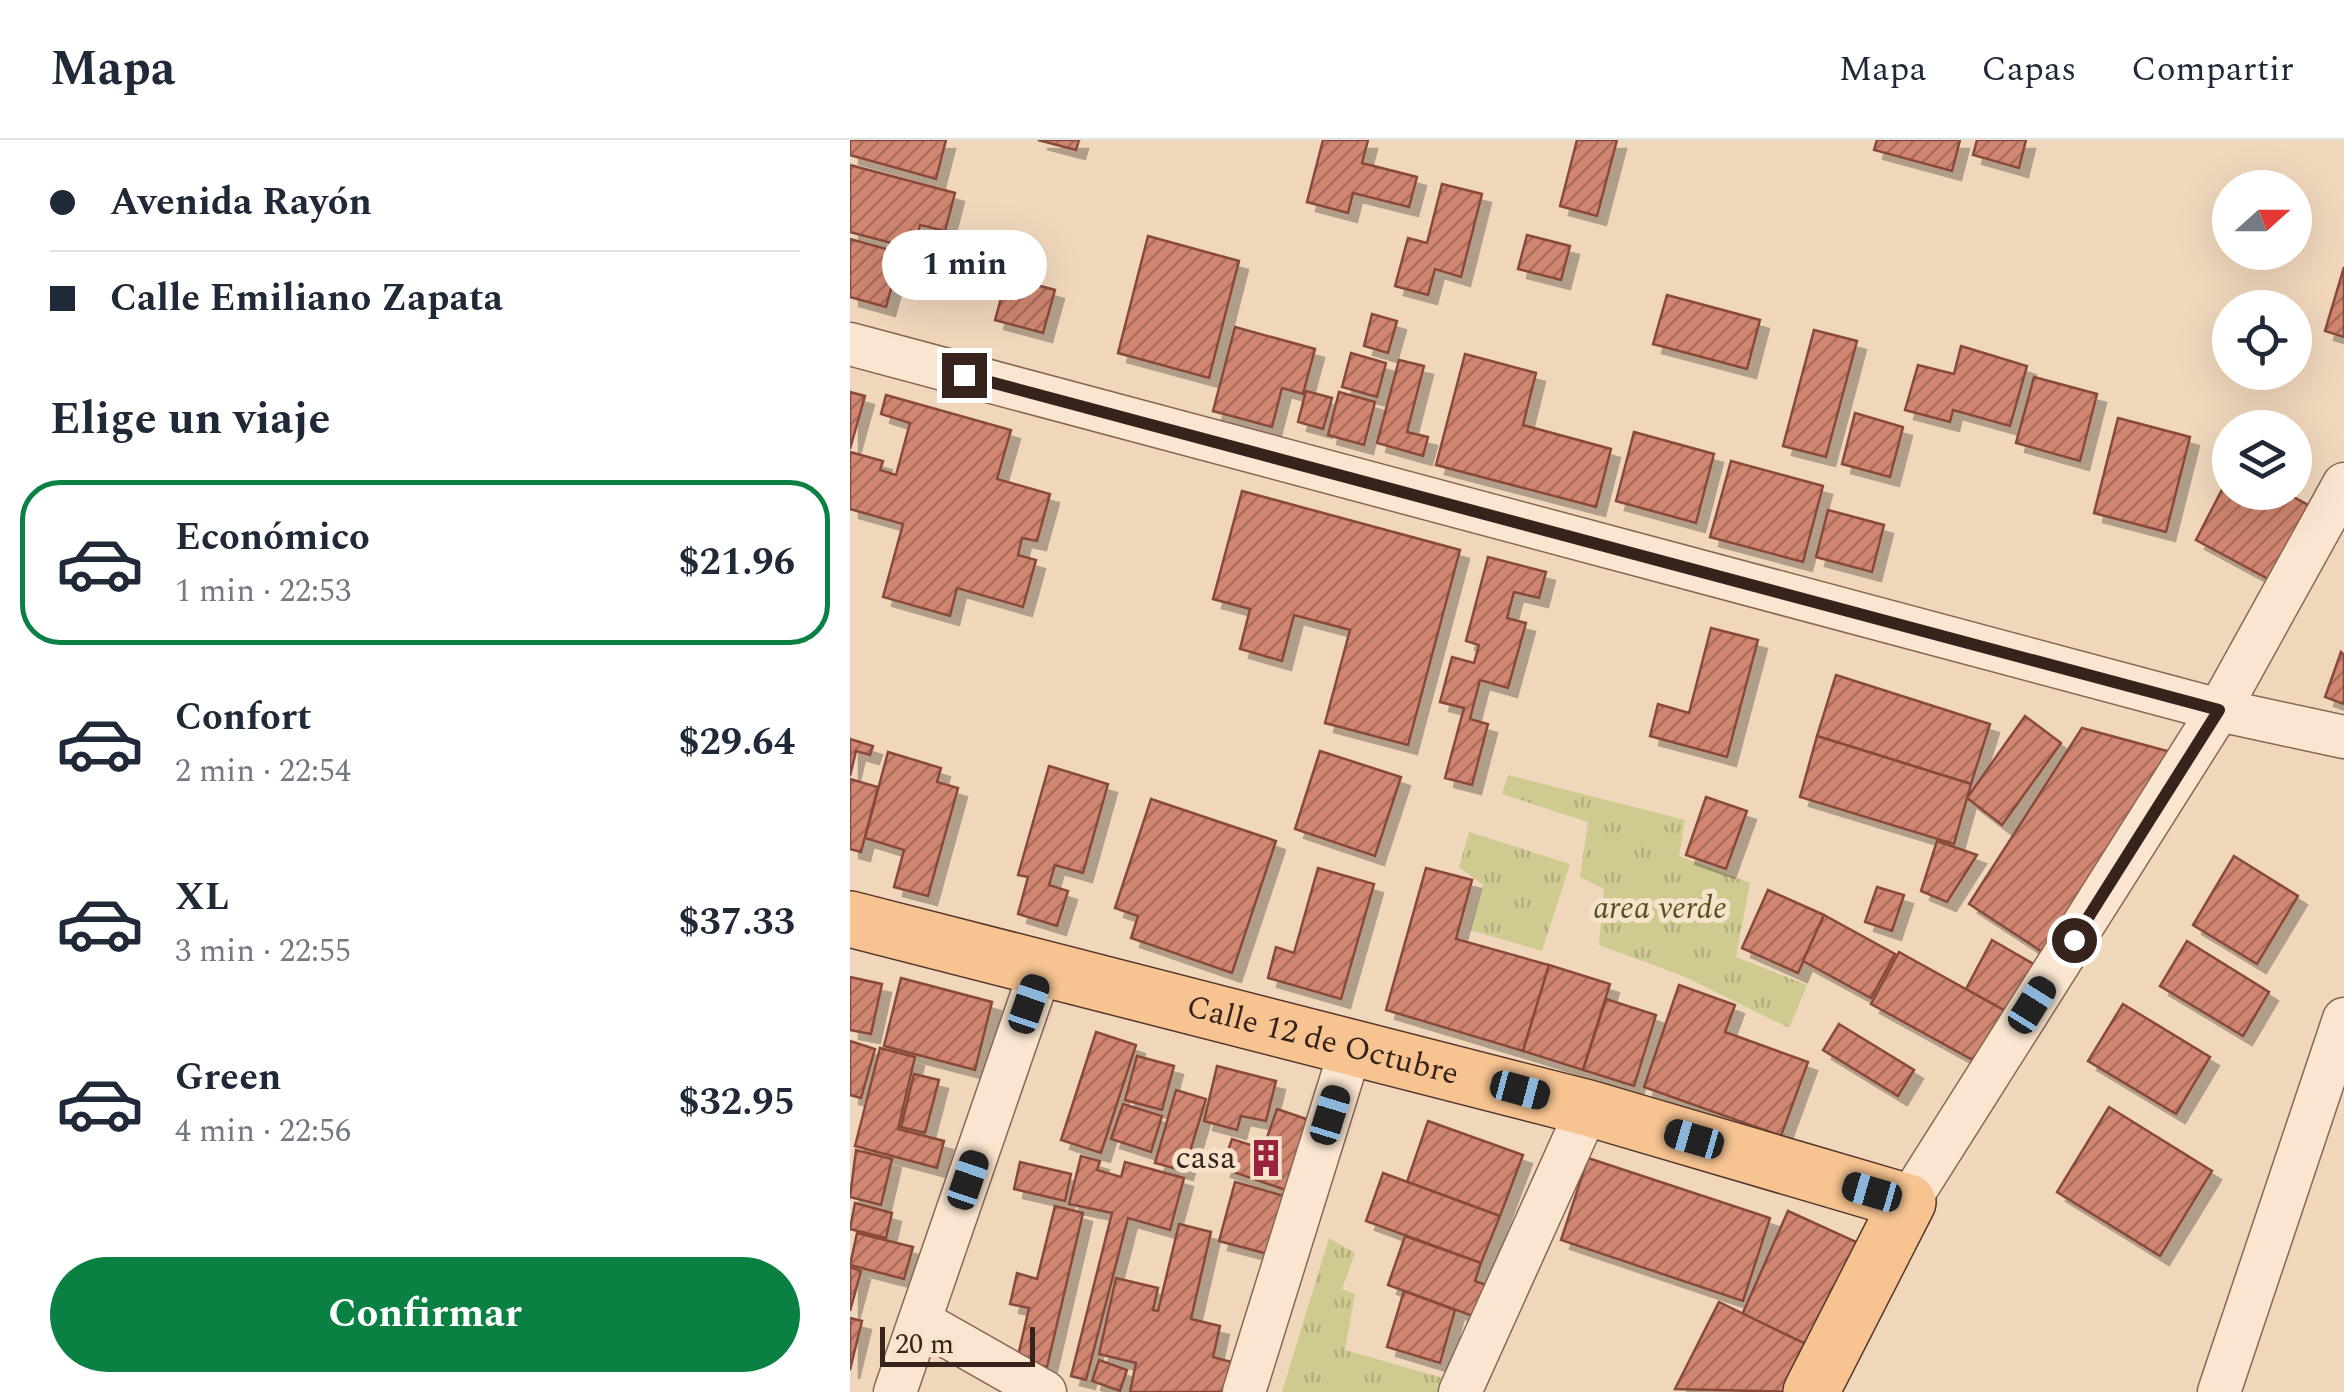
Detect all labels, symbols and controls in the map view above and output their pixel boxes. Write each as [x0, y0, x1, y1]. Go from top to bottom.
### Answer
text: Mapa [50, 33, 176, 106]
text: Mapa [1839, 43, 1927, 96]
text: Capas [1982, 43, 2076, 96]
text: Compartir [2131, 43, 2294, 96]
north arrow [2212, 170, 2312, 270]
map controls [2212, 170, 2312, 510]
text: Avenida Rayón [110, 174, 372, 232]
callout: 1 min [882, 230, 1046, 300]
text: 1 min [922, 240, 1007, 289]
text: Calle Emiliano Zapata [110, 270, 503, 328]
button: locate [2212, 290, 2312, 390]
route end [942, 353, 987, 398]
text: Elige un viaje [50, 385, 331, 454]
button: layers [2212, 410, 2312, 510]
text: Económico [175, 509, 370, 567]
icon: car [55, 518, 145, 608]
text: $21.96 [678, 534, 795, 592]
text: 1 min · 22:53 [175, 567, 351, 616]
text: Confort [175, 689, 312, 747]
icon: car [55, 698, 145, 788]
text: $29.64 [678, 714, 795, 772]
text: 2 min · 22:54 [175, 747, 351, 796]
text: XL [175, 869, 229, 927]
icon: car [55, 878, 145, 968]
park label: area verde [1593, 884, 1727, 933]
text: $37.33 [678, 894, 795, 952]
route start [2052, 918, 2097, 963]
text: 3 min · 22:55 [175, 927, 351, 976]
car [1005, 971, 1053, 1037]
car [2003, 972, 2061, 1038]
street label: Calle 12 de Octubre [1181, 982, 1464, 1098]
text: Green [175, 1049, 282, 1107]
icon: car [55, 1058, 145, 1148]
car [1487, 1068, 1553, 1112]
text: $32.95 [678, 1074, 795, 1132]
car [1307, 1082, 1353, 1148]
text: 4 min · 22:56 [175, 1107, 351, 1156]
car [1661, 1116, 1727, 1162]
place label: casa [1176, 1134, 1236, 1183]
building icon: casa [1245, 1137, 1287, 1179]
car [944, 1147, 992, 1213]
car [1839, 1169, 1905, 1215]
button: Confirmar [50, 1257, 800, 1372]
scale bar [880, 1322, 1035, 1366]
text: 20 m [895, 1323, 954, 1366]

